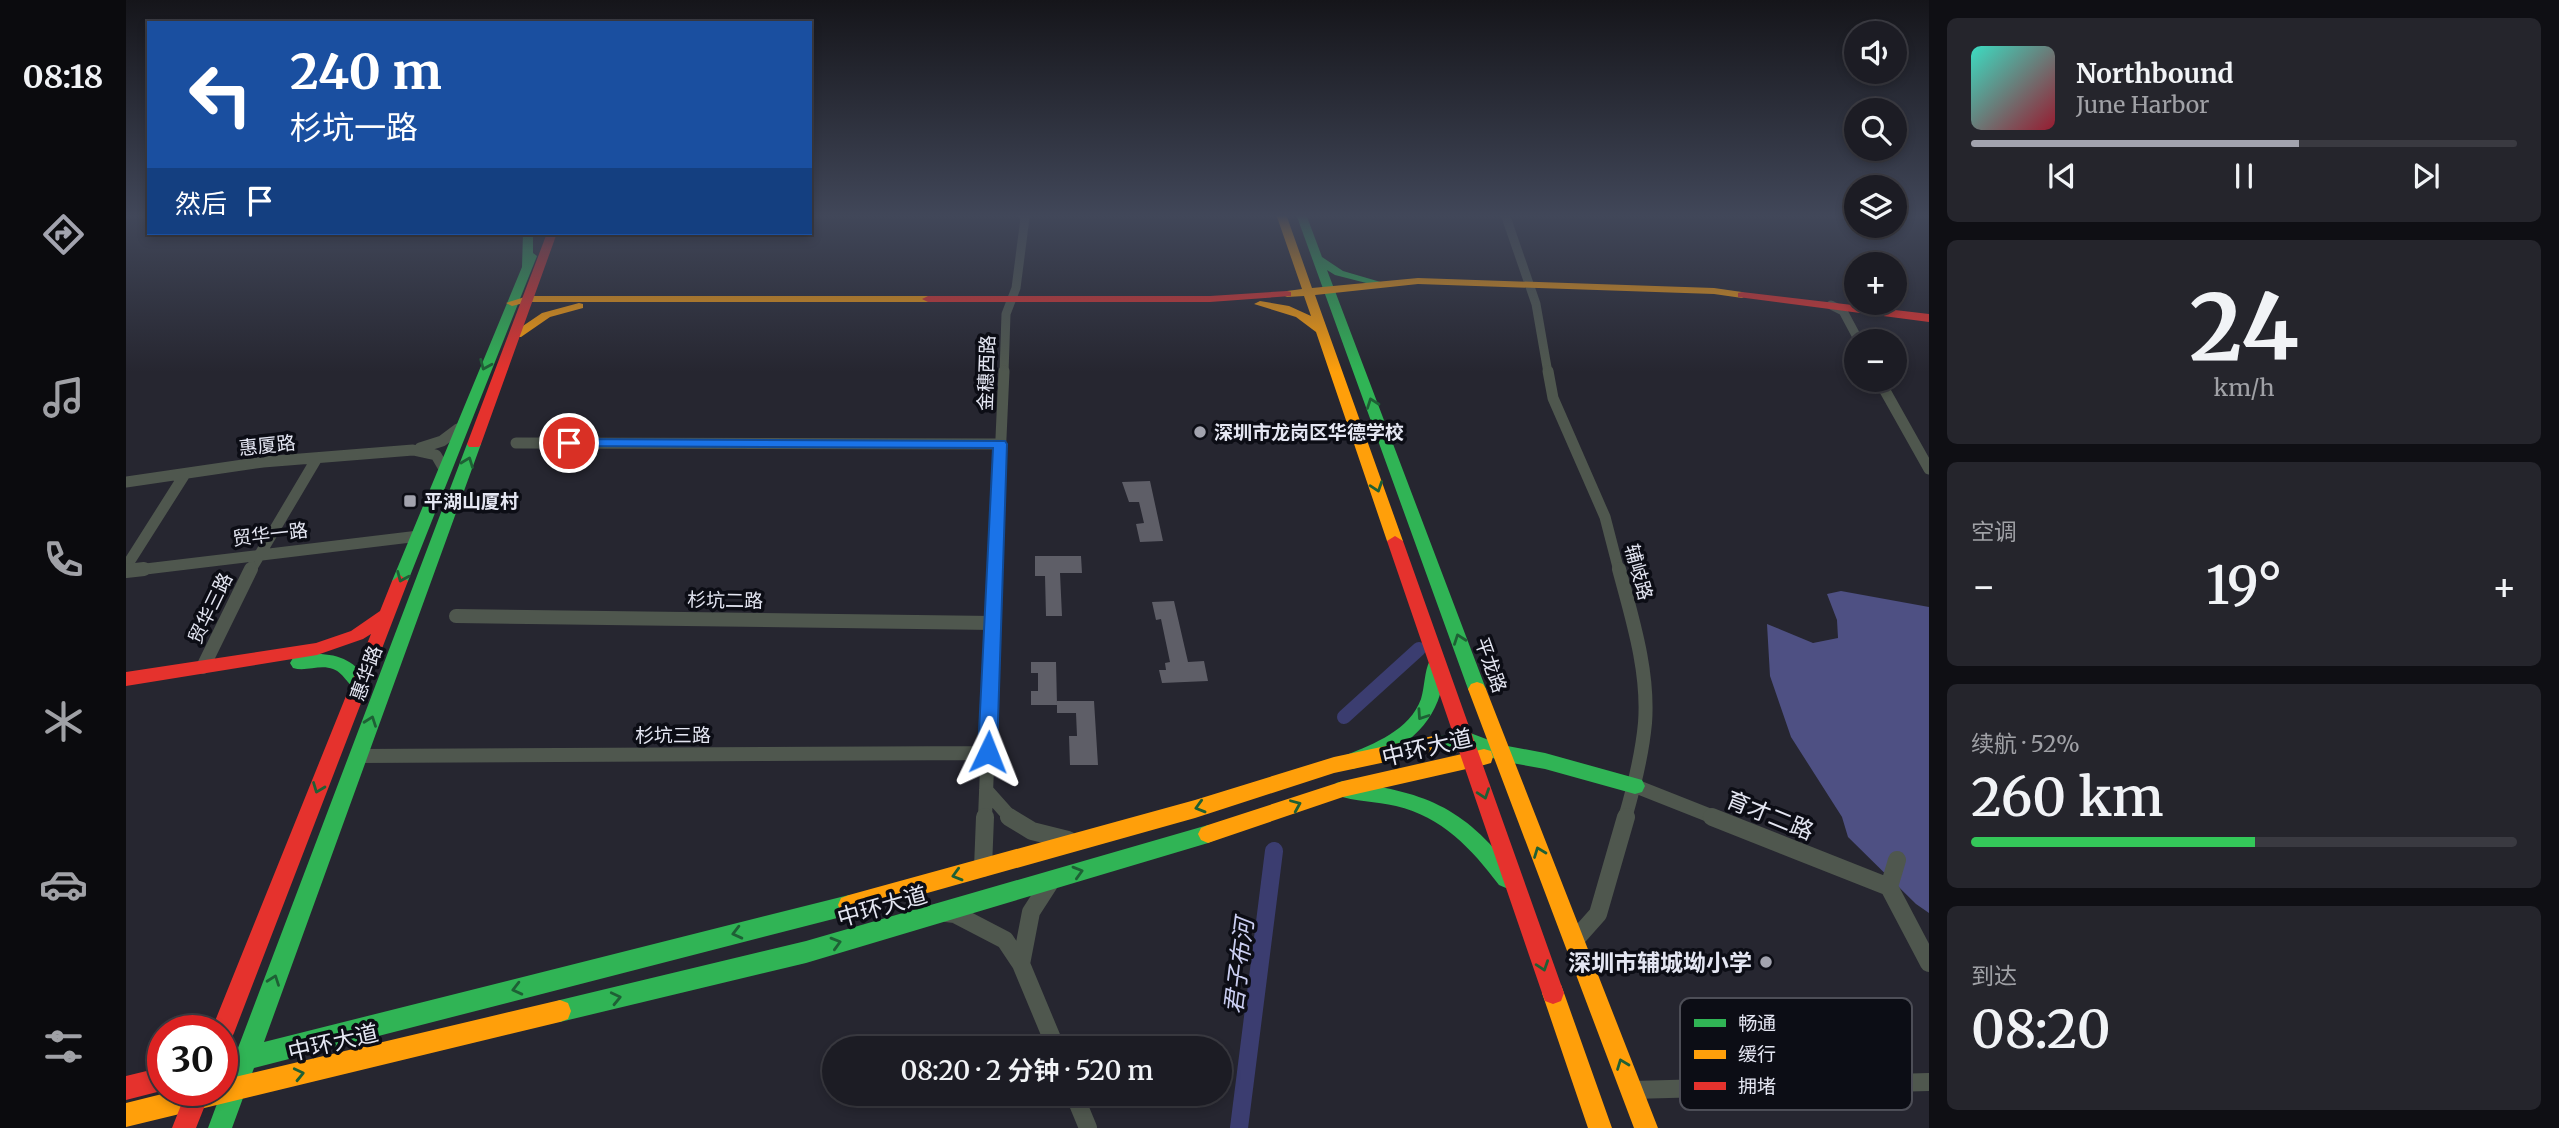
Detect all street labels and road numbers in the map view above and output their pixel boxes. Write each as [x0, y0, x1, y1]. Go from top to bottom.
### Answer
street label: 金穗西路 [973, 335, 999, 411]
street label: 惠厦路 [237, 430, 297, 460]
street label: 贸华一路 [231, 517, 309, 551]
street label: 辅岐路 [1620, 541, 1658, 603]
street label: 贸华三路 [183, 569, 237, 647]
street label: 杉坑二路 [687, 587, 763, 613]
street label: 平龙路 [1470, 634, 1512, 696]
street label: 惠华路 [345, 642, 387, 704]
street label: 杉坑三路 [635, 723, 711, 747]
street label: 中环大道 [1379, 723, 1475, 771]
street label: 育才二路 [1722, 784, 1818, 846]
street label: 中环大道 [834, 879, 930, 933]
street label: 中环大道 [285, 1018, 381, 1066]

